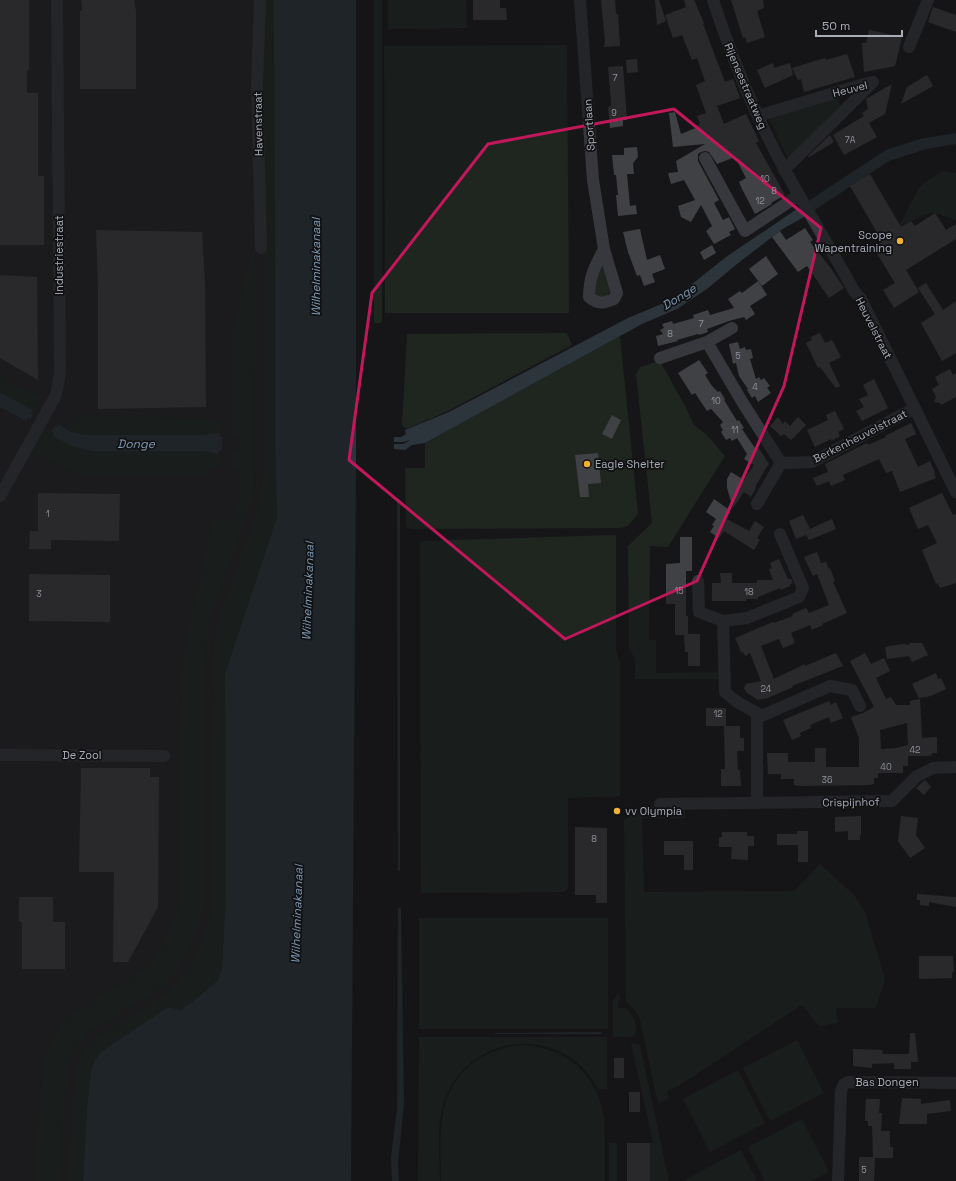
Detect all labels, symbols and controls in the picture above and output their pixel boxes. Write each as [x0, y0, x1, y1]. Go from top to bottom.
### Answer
scale bar [816, 12, 902, 38]
text: 50 m [822, 18, 850, 34]
street label: Rijensestraatweg [722, 41, 770, 131]
house number: 7 [612, 72, 618, 84]
street label: Heuvel [831, 78, 869, 100]
street label: Havenstraat [250, 92, 266, 156]
street label: Sportlaan [580, 99, 598, 151]
house number: 9 [611, 107, 617, 119]
house number: 7A [845, 134, 856, 146]
house number: 10 [760, 173, 770, 185]
house number: 8 [771, 185, 777, 197]
house number: 12 [755, 195, 765, 207]
street label: Industriestraat [52, 215, 66, 295]
water label: Wilhelminakanaal [308, 216, 324, 316]
place label: Scope Wapentraining [815, 228, 892, 255]
marker: Scope Wapentraining [895, 236, 905, 246]
water label: Donge [659, 280, 700, 314]
street label: Heuvelstraat [852, 295, 896, 361]
house number: 7 [698, 318, 704, 330]
house number: 8 [667, 328, 673, 340]
house number: 5 [735, 350, 741, 362]
house number: 4 [752, 381, 758, 393]
house number: 10 [711, 395, 721, 407]
street label: Berkenheuvelstraat [811, 406, 909, 466]
house number: 11 [731, 424, 739, 436]
water label: Donge [117, 436, 156, 452]
place label: Eagle Shelter [595, 457, 665, 471]
marker: Eagle Shelter [582, 459, 592, 469]
house number: 1 [46, 508, 50, 520]
water label: Wilhelminakanaal [298, 539, 318, 641]
house number: 15 [674, 585, 684, 597]
house number: 18 [744, 586, 754, 598]
house number: 3 [36, 588, 42, 600]
house number: 24 [761, 683, 772, 695]
house number: 12 [713, 708, 723, 720]
house number: 42 [909, 744, 921, 756]
street label: De Zool [62, 748, 102, 762]
house number: 40 [880, 761, 892, 773]
house number: 36 [822, 774, 833, 786]
street label: Crispijnhof [822, 795, 880, 809]
place label: vv Olympia [625, 804, 683, 818]
marker: vv Olympia [612, 806, 622, 816]
house number: 8 [591, 833, 597, 845]
water label: Wilhelminakanaal [287, 862, 307, 964]
street label: Bas Dongen [855, 1075, 919, 1089]
house number: 5 [861, 1164, 867, 1176]

